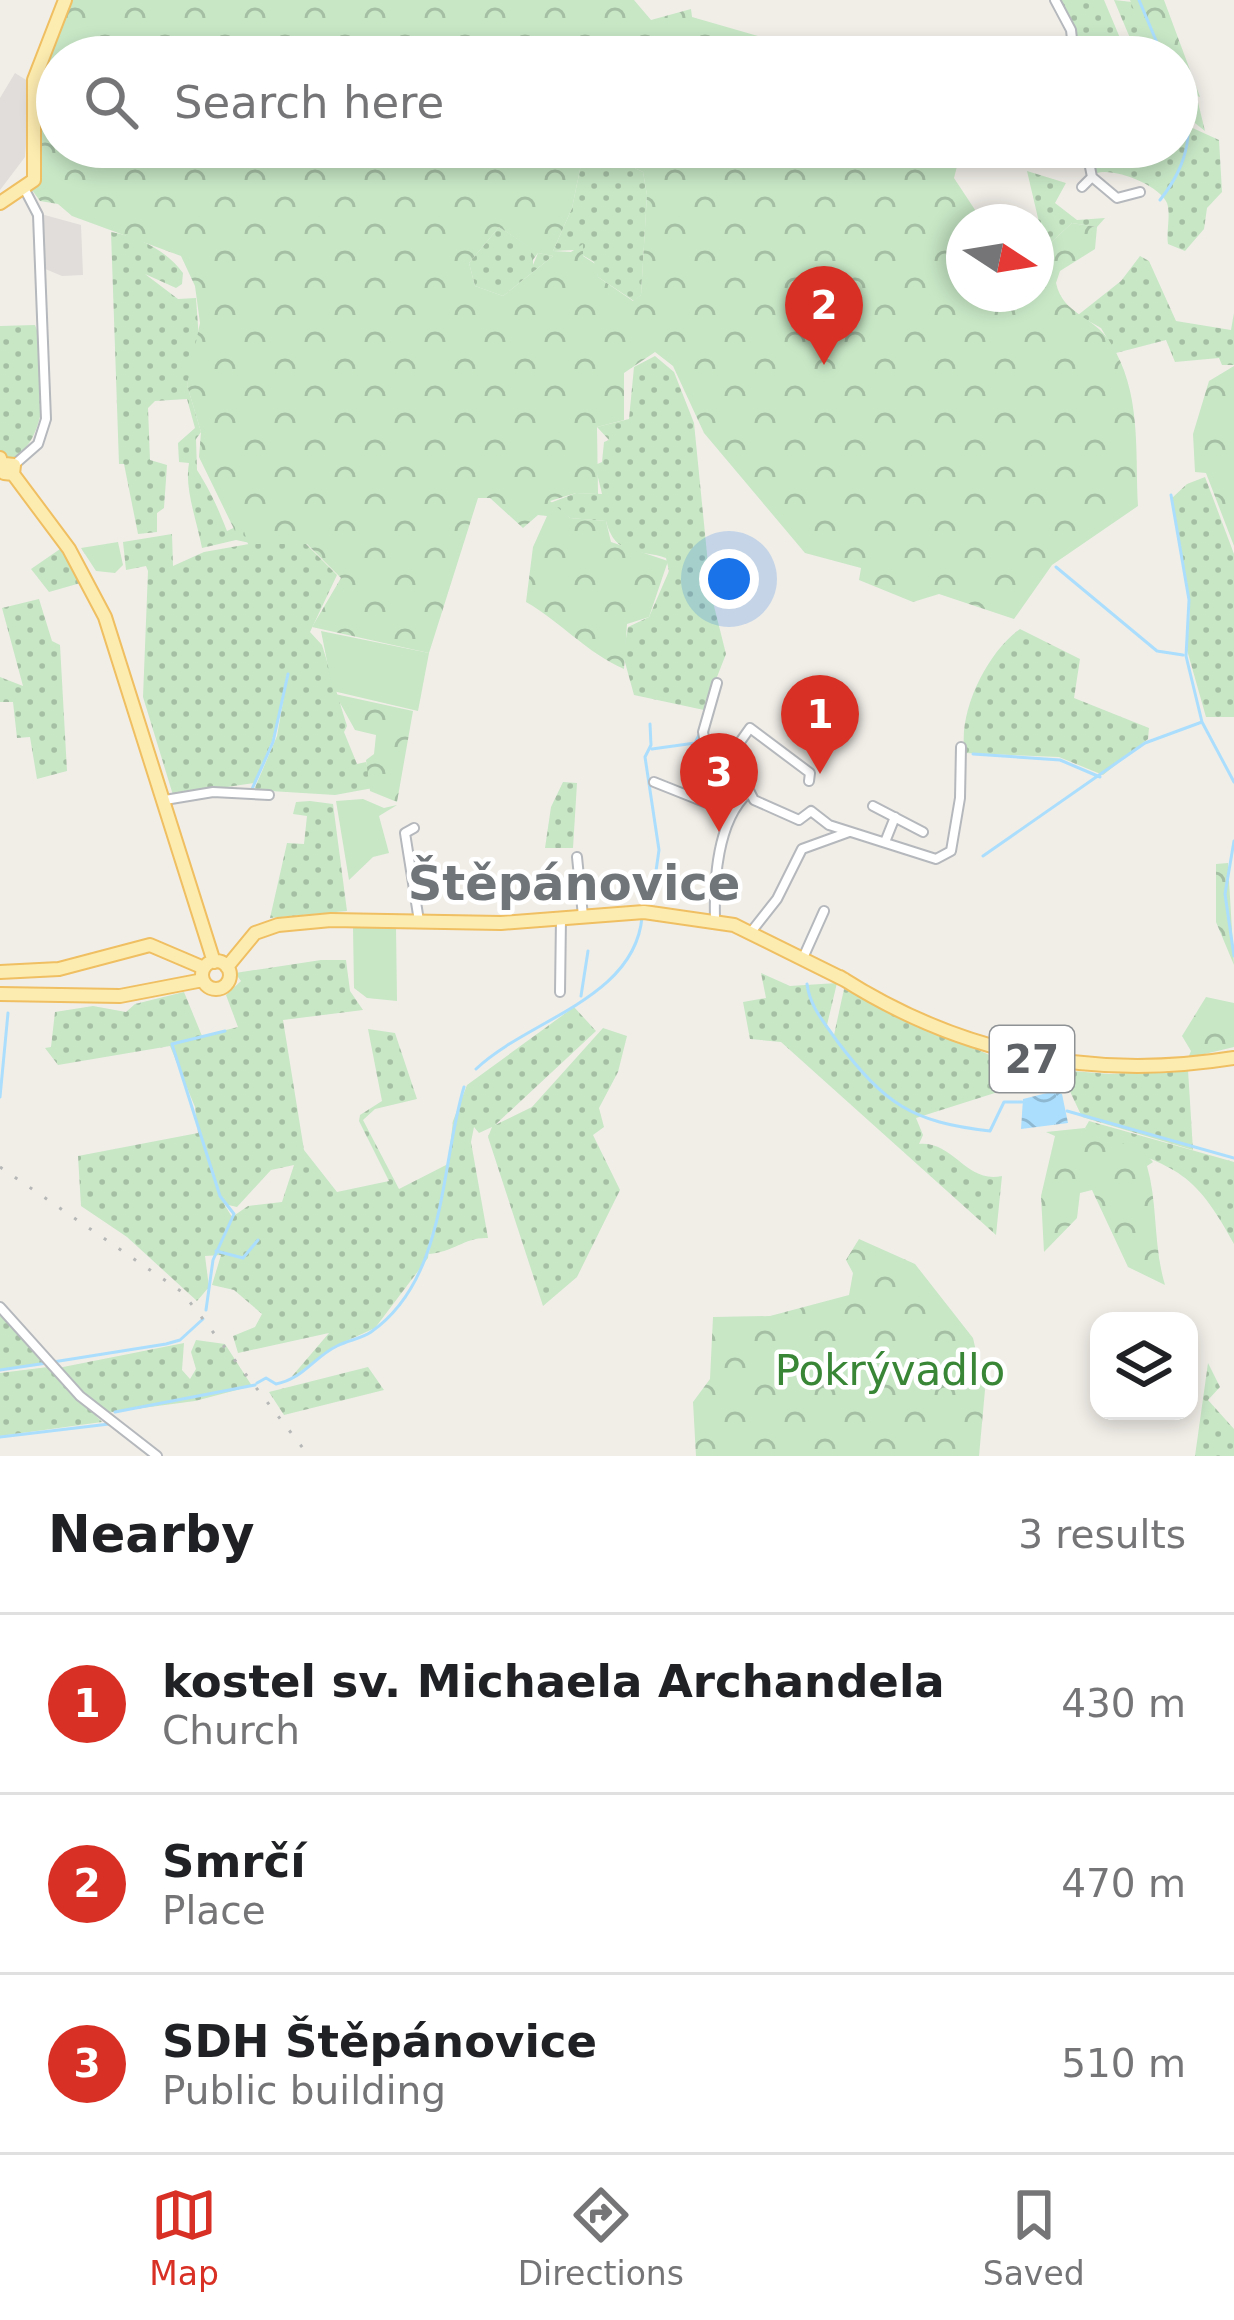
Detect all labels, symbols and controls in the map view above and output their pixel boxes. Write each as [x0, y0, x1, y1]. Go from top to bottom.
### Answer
search box [36, 36, 1198, 168]
icon: search [78, 69, 144, 135]
text: Search here [174, 76, 444, 129]
north arrow [946, 204, 1054, 312]
pin: 2 [785, 266, 863, 365]
your location [699, 549, 759, 609]
pin: 1 [781, 675, 859, 774]
pin: 3 [680, 733, 758, 832]
district label: Štěpánovice [408, 855, 740, 911]
road number: 27 [990, 1026, 1074, 1092]
map controls [1090, 1312, 1198, 1420]
button: layers [1090, 1312, 1198, 1420]
park label: Pokrývadlo [775, 1346, 1005, 1395]
text: Nearby [48, 1505, 255, 1564]
text: 3 results [1018, 1512, 1186, 1557]
text: kostel sv. Michaela Archandela [162, 1655, 945, 1708]
text: 1 [73, 1681, 101, 1726]
text: 430 m [1061, 1681, 1186, 1726]
text: Church [162, 1708, 300, 1753]
text: Smrčí [162, 1835, 306, 1888]
text: 2 [73, 1861, 101, 1906]
text: 470 m [1061, 1861, 1186, 1906]
text: Place [162, 1888, 266, 1933]
text: SDH Štěpánovice [162, 2015, 597, 2068]
text: 3 [73, 2041, 101, 2086]
text: 510 m [1061, 2041, 1186, 2086]
text: Public building [162, 2068, 446, 2113]
tab: Map [149, 2182, 219, 2293]
tab: Directions [518, 2182, 684, 2293]
tab: Saved [983, 2182, 1085, 2293]

